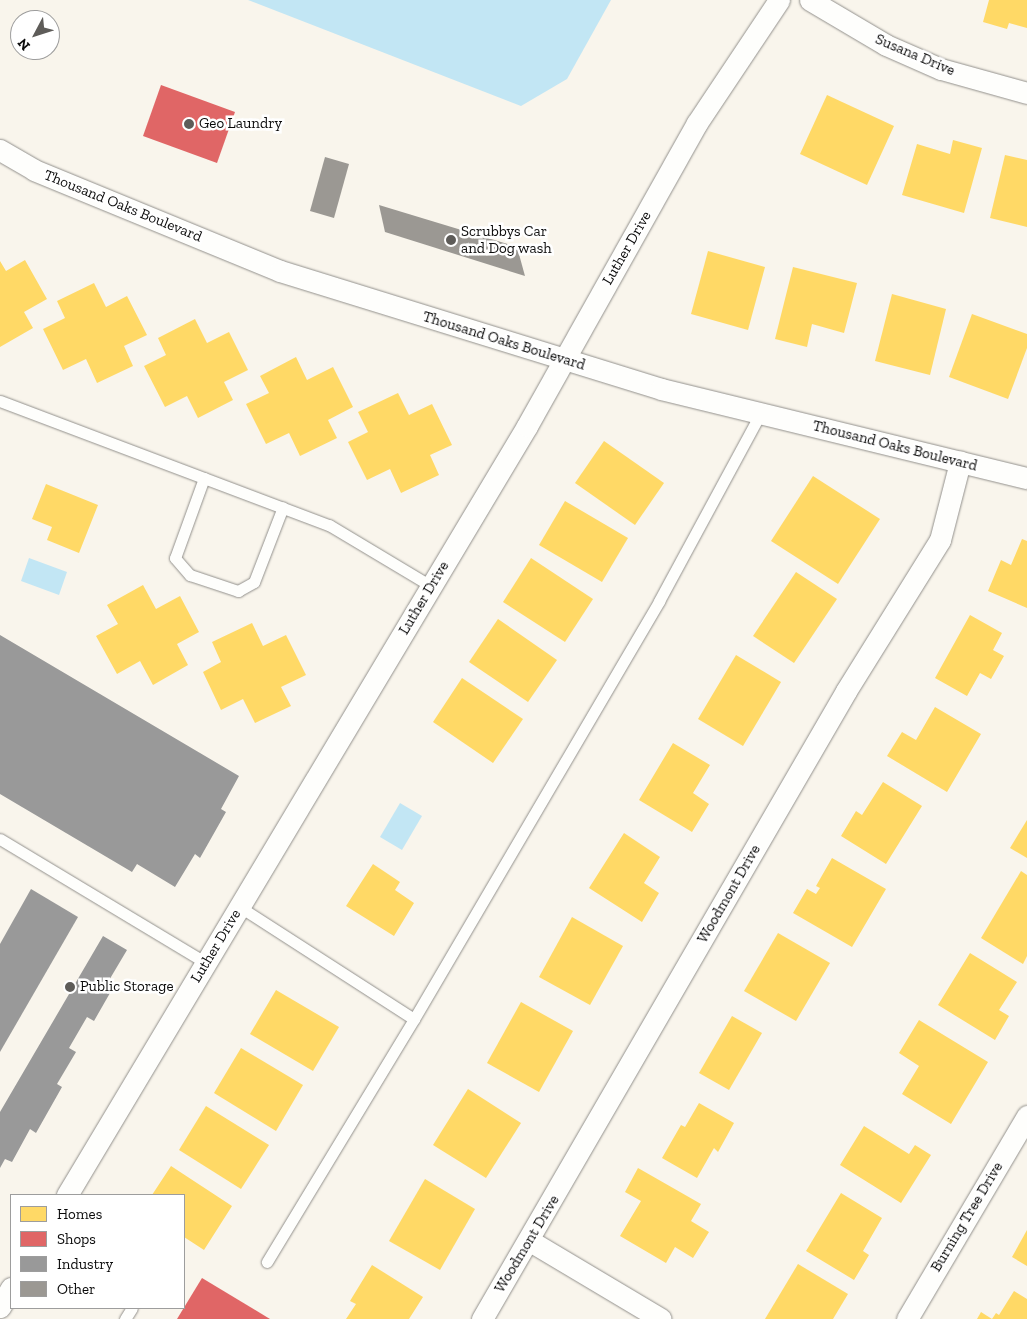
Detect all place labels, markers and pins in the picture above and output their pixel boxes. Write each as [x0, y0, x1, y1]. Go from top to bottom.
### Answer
place label: Geo Laundry [199, 115, 282, 133]
marker: Geo Laundry [183, 118, 195, 130]
place label: Scrubbys Car and Dog wash [461, 222, 552, 257]
marker: Scrubbys Car and Dog wash [445, 234, 457, 246]
place label: Public Storage [80, 978, 174, 996]
marker: Public Storage [64, 981, 76, 993]

